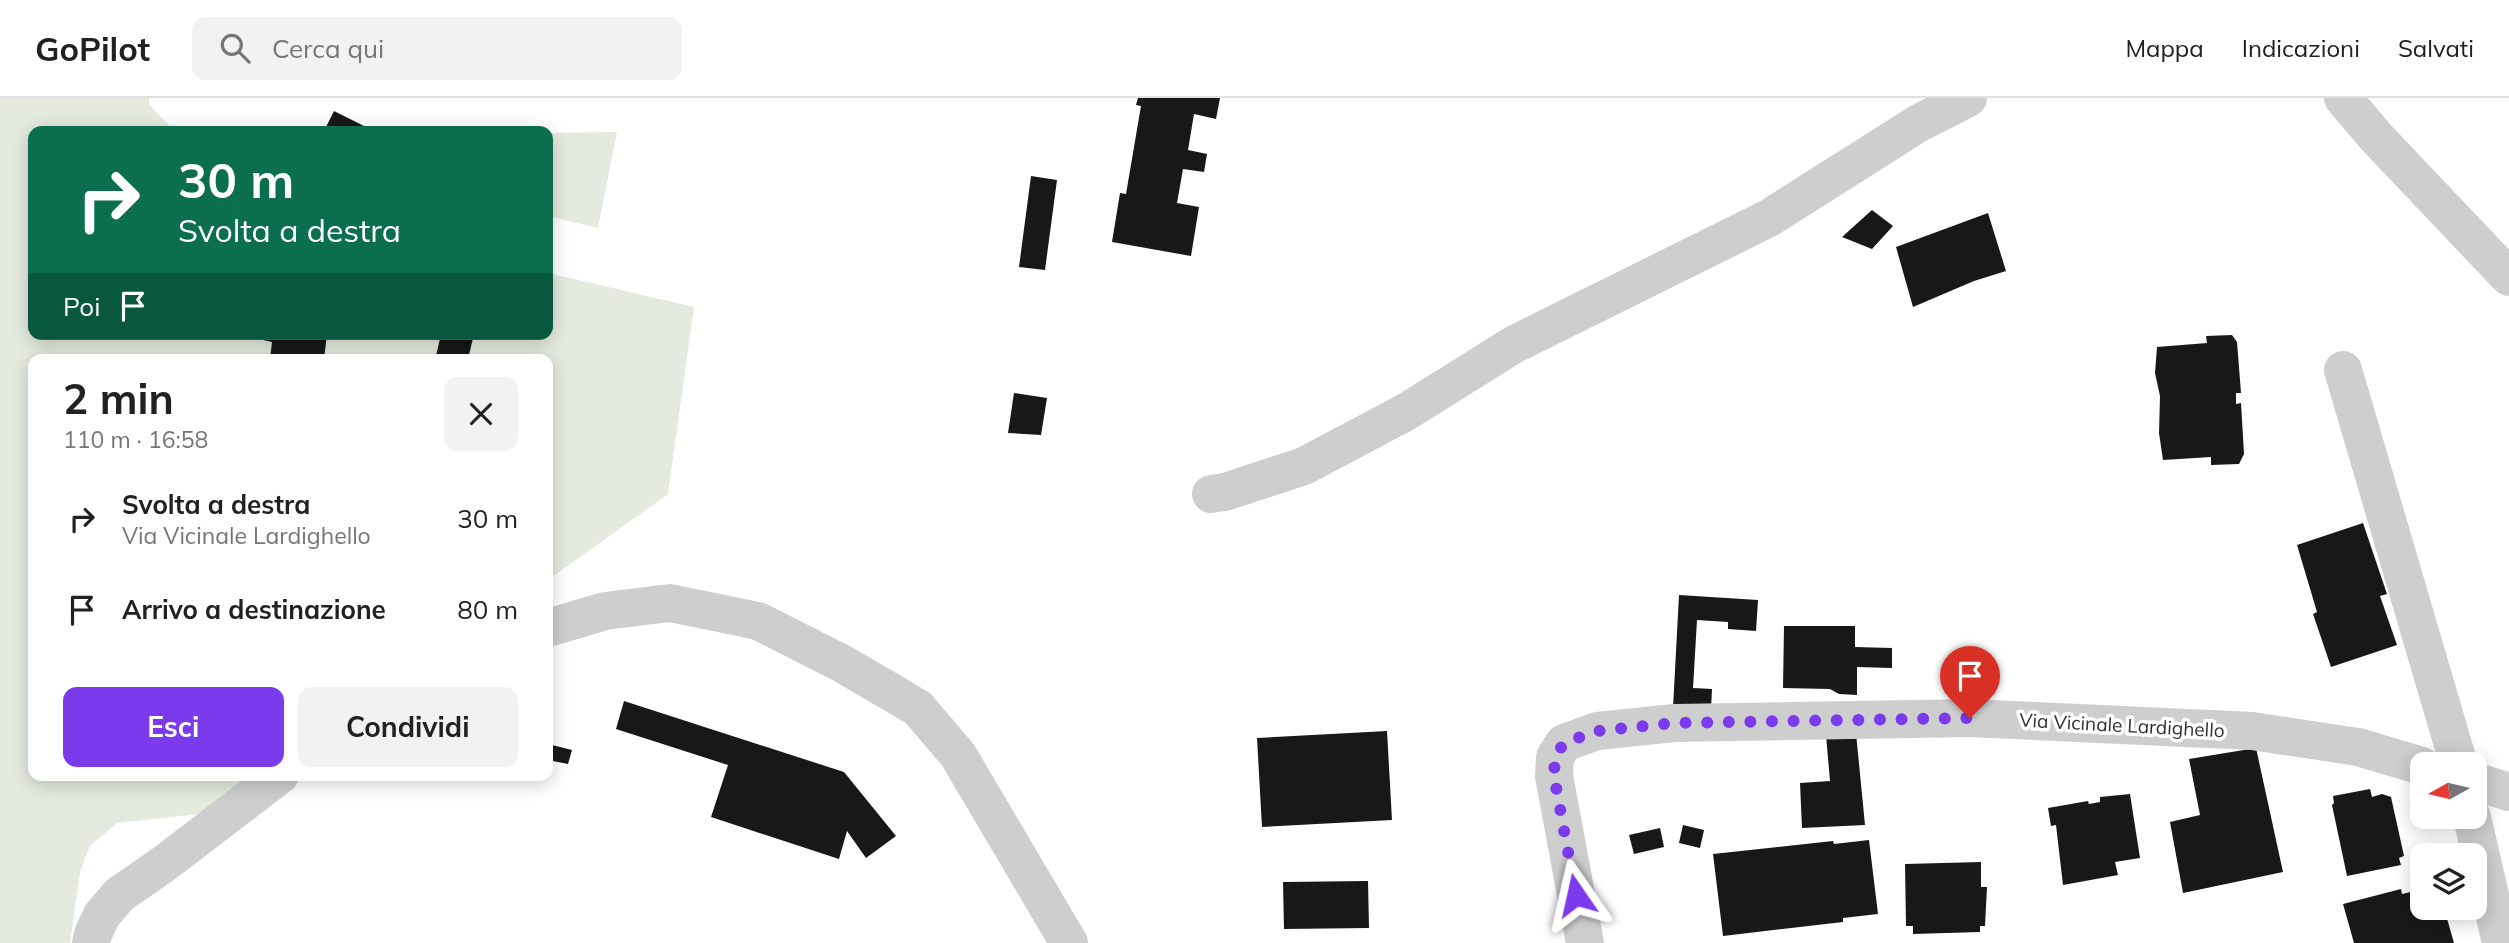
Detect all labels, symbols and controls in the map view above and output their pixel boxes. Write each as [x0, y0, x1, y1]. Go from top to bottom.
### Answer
search box [192, 17, 682, 80]
text: GoPilot [35, 28, 150, 69]
icon: search [216, 29, 254, 67]
text: Cerca qui [272, 32, 384, 65]
text: Mappa [2125, 33, 2204, 63]
text: Indicazioni [2242, 33, 2360, 63]
text: Salvati [2398, 33, 2474, 63]
text: 30 m [178, 149, 294, 210]
icon: right [63, 154, 154, 245]
text: Svolta a destra [178, 210, 401, 250]
icon: arrive [114, 287, 152, 325]
text: Poi [63, 290, 100, 323]
text: 2 min [63, 372, 174, 425]
button: close [444, 377, 518, 451]
text: 110 m · 16:58 [63, 425, 208, 454]
text: Svolta a destra [122, 488, 310, 521]
icon: right [63, 500, 101, 538]
text: 30 m [457, 502, 518, 535]
text: Via Vicinale Lardighello [122, 521, 371, 550]
icon: arrive [63, 591, 101, 629]
text: Arrivo a destinazione [122, 593, 386, 626]
text: 80 m [457, 593, 518, 626]
pin [1940, 646, 2000, 718]
icon: arrive [1951, 657, 1989, 695]
button: Esci [63, 687, 284, 767]
button: Condividi [298, 687, 518, 767]
street label: Via Vicinale Lardighello [2019, 708, 2225, 742]
north arrow [2410, 752, 2487, 830]
map controls [2410, 752, 2487, 920]
button: layers [2410, 843, 2487, 920]
position arrow [1539, 858, 1613, 932]

